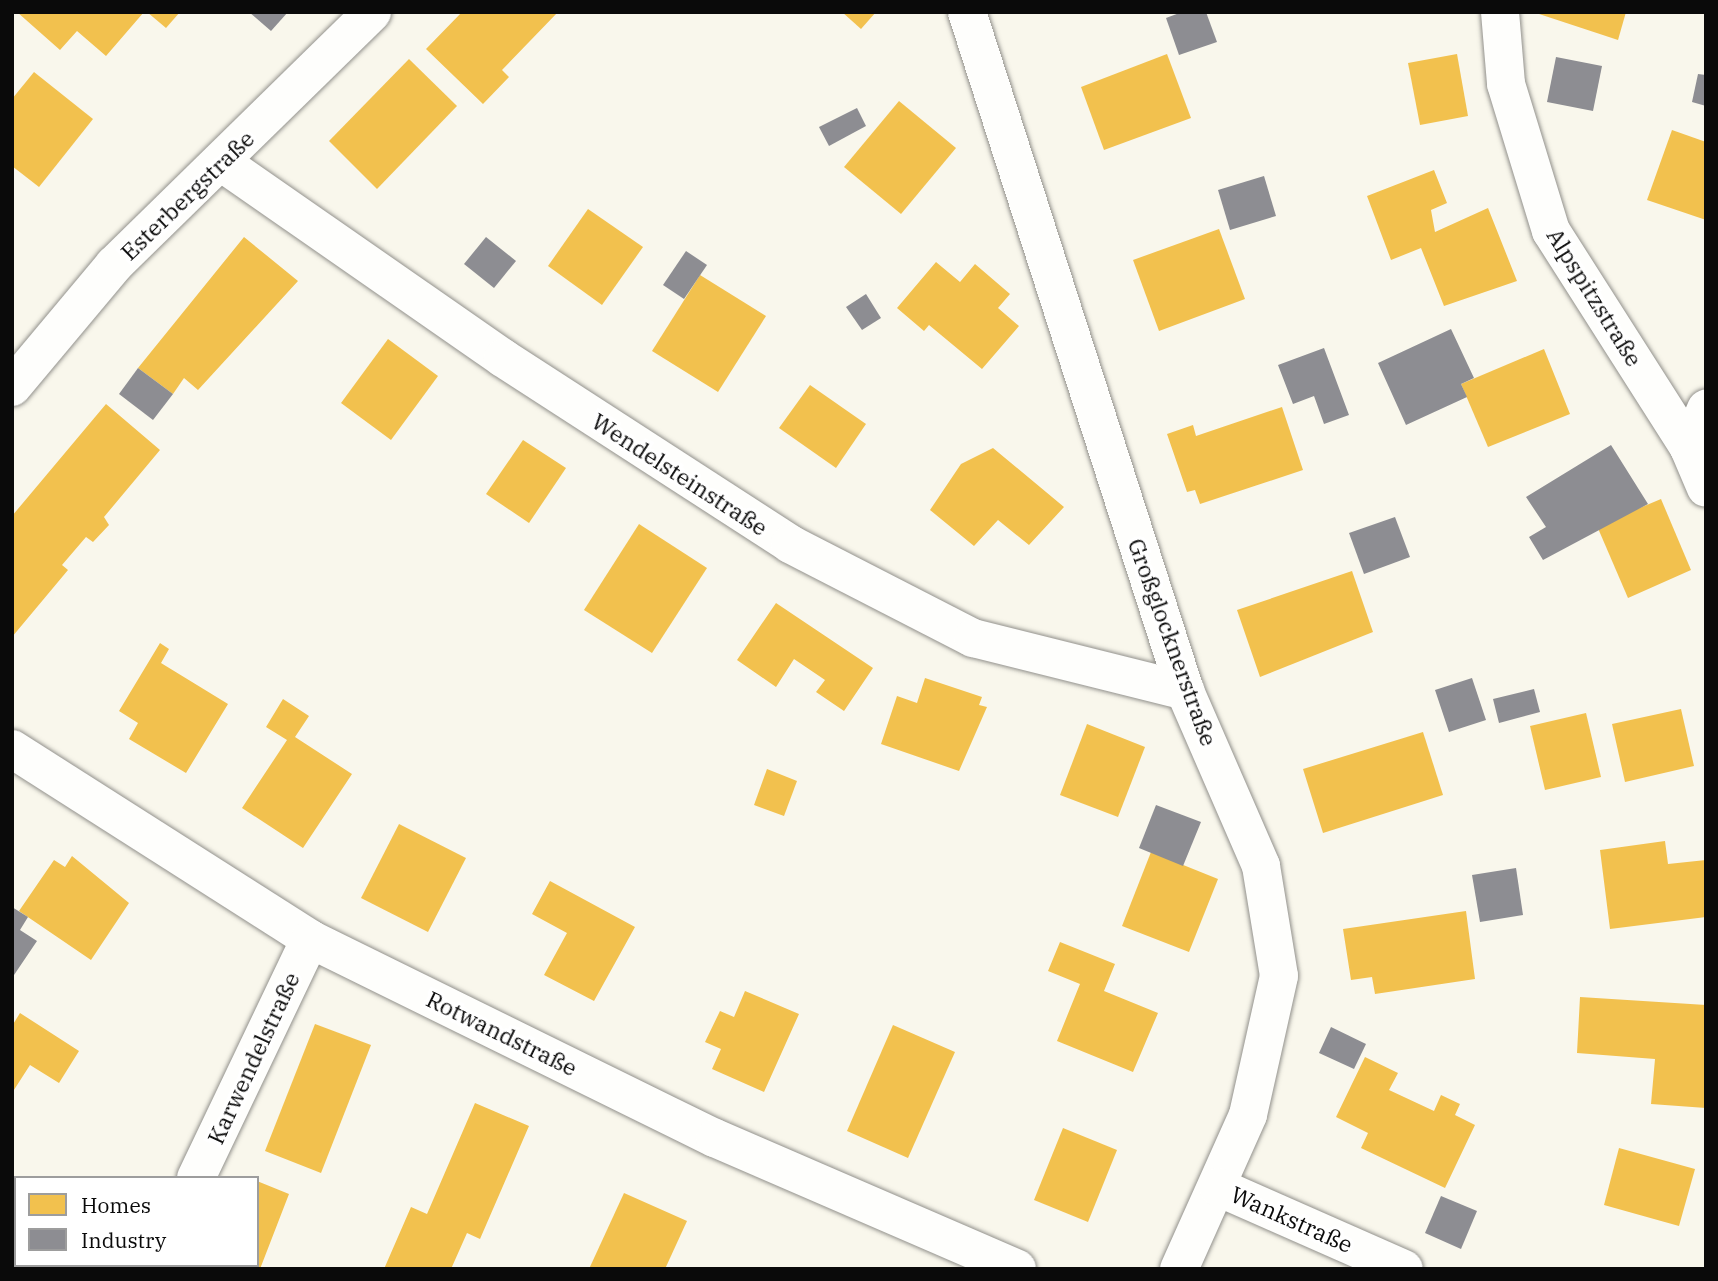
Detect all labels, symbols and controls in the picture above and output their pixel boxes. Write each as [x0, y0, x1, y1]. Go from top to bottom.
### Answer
street label: Esterbergstraße [115, 124, 259, 266]
street label: Alpspitzstraße [1542, 223, 1648, 371]
street label: Wendelsteinstraße [587, 407, 773, 541]
street label: Großglocknerstraße [1123, 535, 1223, 749]
street label: Karwendelstraße [201, 968, 305, 1148]
street label: Rotwandstraße [422, 985, 582, 1081]
legend [14, 1176, 259, 1267]
street label: Wankstraße [1227, 1180, 1357, 1258]
text: Homes [81, 1191, 151, 1219]
text: Industry [81, 1226, 166, 1254]

